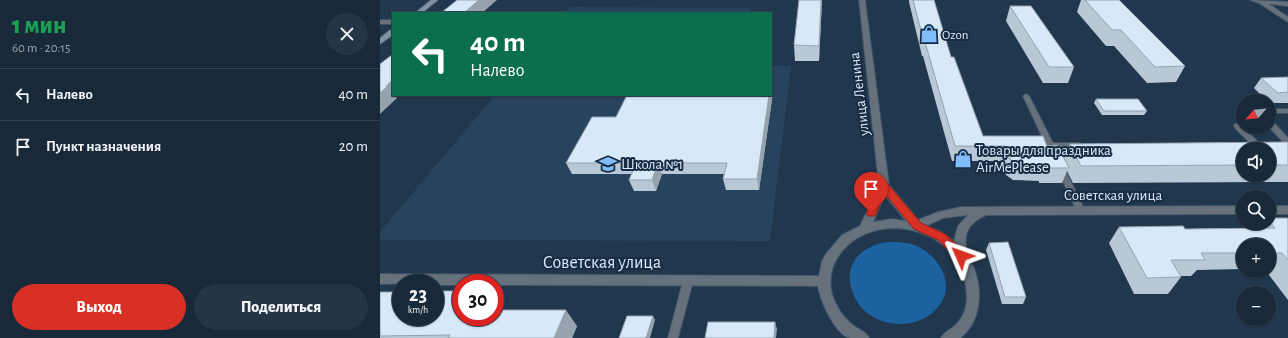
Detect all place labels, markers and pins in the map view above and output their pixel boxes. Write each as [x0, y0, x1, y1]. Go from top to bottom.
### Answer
shop icon: Ozon [919, 24, 939, 44]
place label: Ozon [942, 29, 968, 42]
place label: Товары для праздника AirMePlease [976, 143, 1111, 175]
shop icon: Товары для праздника AirMePlease [953, 149, 973, 169]
school or university icon: Школа №1 [598, 154, 618, 174]
place label: Школа №1 [621, 157, 683, 172]
pin [854, 172, 888, 213]

